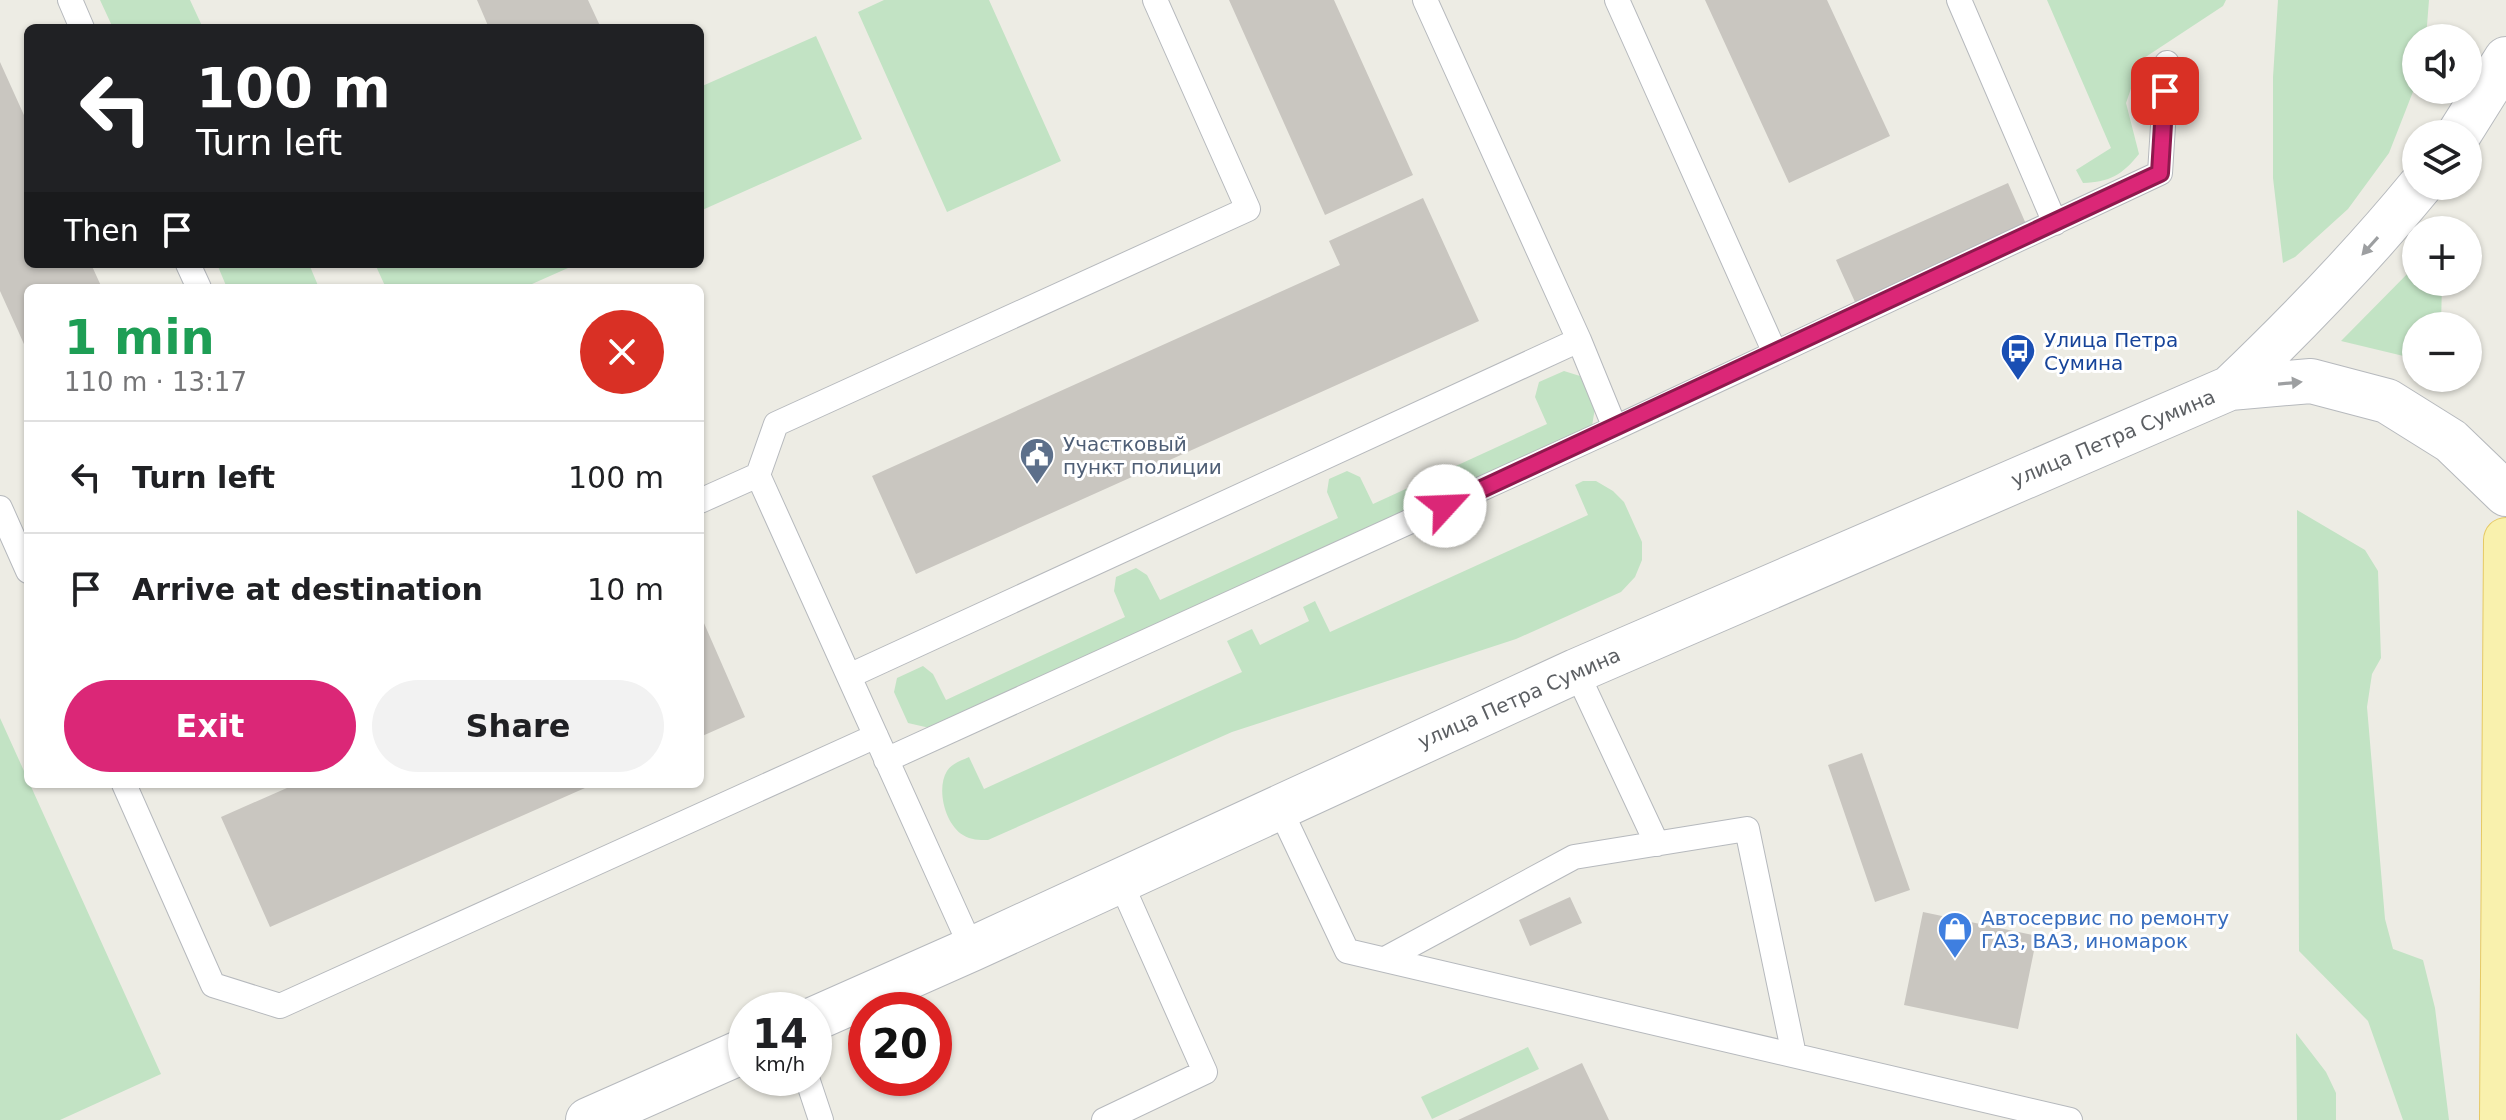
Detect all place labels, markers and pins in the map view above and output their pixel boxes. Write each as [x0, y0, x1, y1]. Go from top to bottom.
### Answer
pin [2131, 57, 2199, 125]
place label: Улица Петра Сумина [2044, 328, 2178, 375]
bus stop icon: Улица Петра Сумина [1999, 332, 2037, 382]
place label: Участковый пункт полиции [1063, 432, 1222, 479]
public building icon: Участковый пункт полиции [1018, 436, 1056, 486]
place label: Автосервис по ремонту ГАЗ, ВАЗ, иномарок [1981, 906, 2229, 953]
shop icon: Автосервис по ремонту ГАЗ, ВАЗ, иномарок [1936, 910, 1974, 960]

